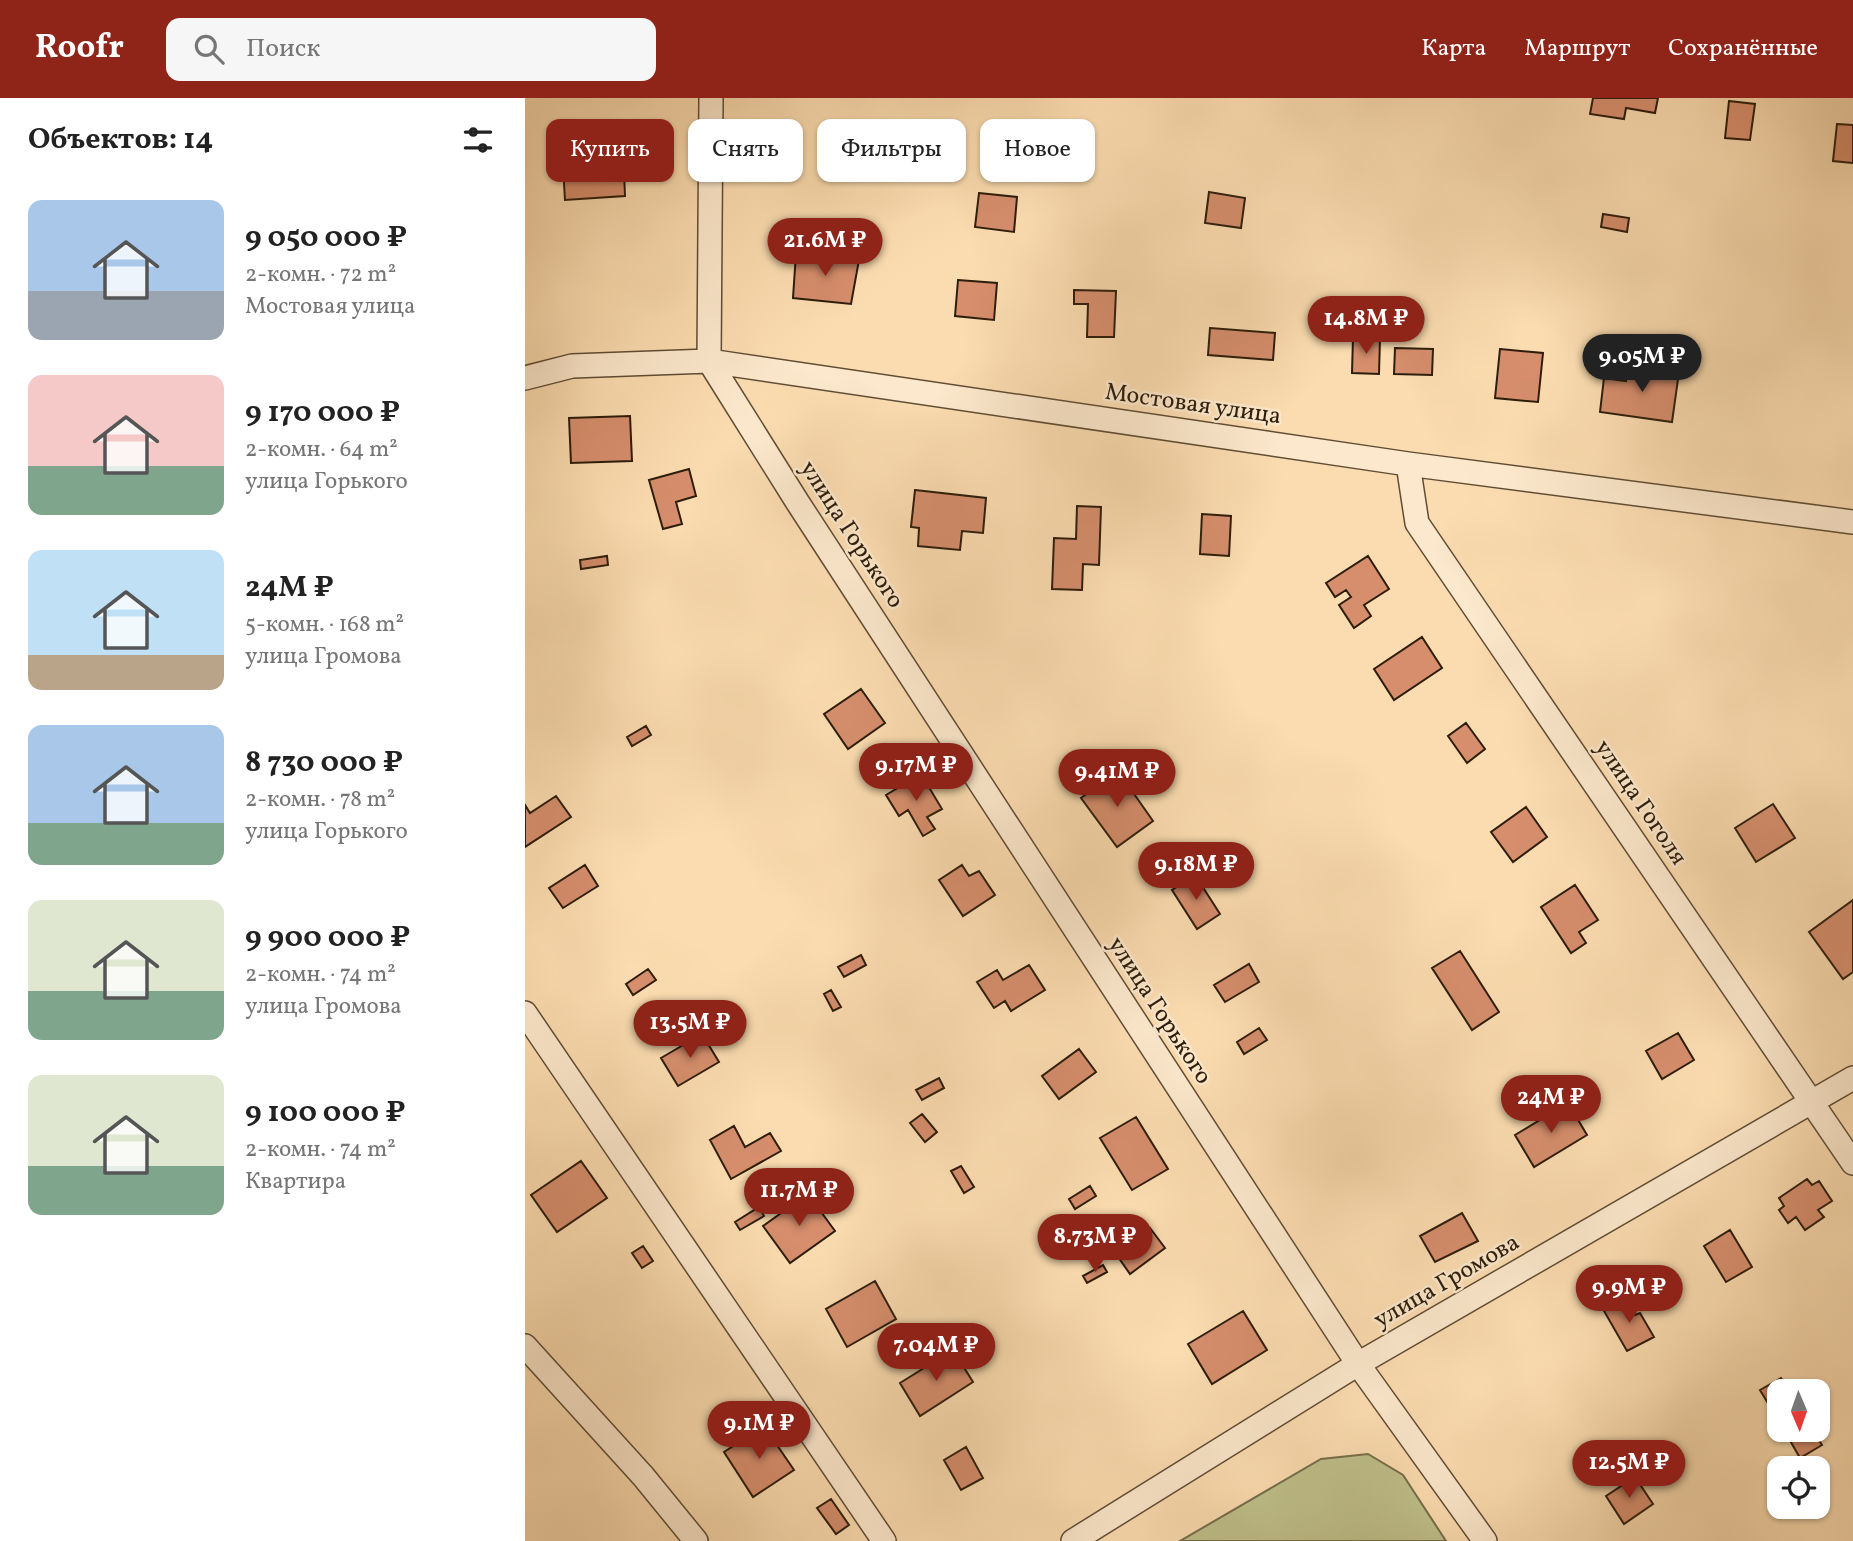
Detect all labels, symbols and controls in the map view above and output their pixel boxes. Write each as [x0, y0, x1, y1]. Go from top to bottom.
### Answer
search box [166, 18, 656, 81]
text: Roofr [35, 26, 124, 72]
icon: search [190, 30, 228, 68]
text: Поиск [246, 31, 320, 67]
text: Карта [1421, 32, 1486, 66]
text: Маршрут [1524, 32, 1630, 66]
text: Сохранённые [1668, 32, 1818, 66]
text: Объектов: 14 [28, 119, 213, 161]
chip: Купить [546, 119, 674, 182]
chip: Снять [688, 119, 803, 182]
chip: Фильтры [817, 119, 966, 182]
chip: Новое [980, 119, 1095, 182]
icon: filters [459, 121, 497, 159]
text: 9 050 000 ₽ [245, 217, 407, 259]
pin: 21.6M ₽ [760, 218, 890, 278]
text: 21.6M ₽ [784, 225, 866, 257]
icon: home [84, 228, 168, 312]
text: 2-комн. · 72 m² [245, 259, 396, 291]
text: Мостовая улица [245, 291, 415, 323]
pin: 14.8M ₽ [1301, 296, 1431, 356]
text: 14.8M ₽ [1324, 303, 1408, 335]
pin: 9.05M ₽ [1577, 334, 1707, 394]
text: 9.05M ₽ [1599, 341, 1685, 373]
street label: Мостовая улица [1103, 376, 1283, 434]
text: 9 170 000 ₽ [245, 392, 400, 434]
icon: home [84, 403, 168, 487]
text: 2-комн. · 64 m² [245, 434, 398, 466]
street label: улица Горького [791, 455, 911, 615]
text: улица Горького [245, 466, 408, 498]
text: 24M ₽ [245, 567, 334, 609]
icon: home [84, 578, 168, 662]
text: 5-комн. · 168 m² [245, 609, 404, 641]
text: улица Громова [245, 641, 402, 673]
street label: улица Гоголя [1585, 733, 1695, 873]
text: 8 730 000 ₽ [245, 742, 403, 784]
pin: 9.17M ₽ [851, 744, 981, 803]
text: 9.17M ₽ [875, 750, 957, 782]
pin: 9.41M ₽ [1052, 750, 1182, 809]
icon: home [84, 753, 168, 837]
text: 9.41M ₽ [1074, 756, 1160, 788]
text: 2-комн. · 78 m² [245, 784, 395, 816]
text: улица Горького [245, 816, 408, 848]
pin: 9.18M ₽ [1131, 842, 1261, 902]
text: 9.18M ₽ [1154, 849, 1238, 881]
text: 9 900 000 ₽ [245, 917, 410, 959]
icon: home [84, 928, 168, 1012]
street label: улица Горького [1099, 931, 1219, 1091]
text: 2-комн. · 74 m² [245, 959, 396, 991]
text: улица Громова [245, 991, 402, 1023]
pin: 13.5M ₽ [625, 1000, 755, 1060]
text: 13.5M ₽ [650, 1007, 730, 1039]
pin: 24M ₽ [1502, 1076, 1600, 1135]
text: 24M ₽ [1517, 1082, 1585, 1114]
text: 9 100 000 ₽ [245, 1092, 405, 1134]
icon: home [84, 1103, 168, 1187]
text: 2-комн. · 74 m² [245, 1134, 396, 1166]
text: Квартира [245, 1166, 346, 1198]
pin: 11.7M ₽ [734, 1168, 864, 1228]
text: 11.7M ₽ [760, 1175, 838, 1207]
pin: 8.73M ₽ [1030, 1214, 1160, 1274]
text: 8.73M ₽ [1054, 1221, 1137, 1253]
street label: улица Громова [1368, 1226, 1526, 1338]
pin: 9.9M ₽ [1572, 1266, 1686, 1325]
text: 9.9M ₽ [1592, 1272, 1666, 1304]
pin: 7.04M ₽ [871, 1324, 1001, 1383]
text: 7.04M ₽ [893, 1330, 979, 1362]
north arrow [1767, 1379, 1831, 1442]
map controls [1767, 1379, 1830, 1519]
pin: 9.1M ₽ [702, 1402, 816, 1461]
text: 9.1M ₽ [723, 1408, 795, 1440]
pin: 12.5M ₽ [1564, 1440, 1694, 1500]
text: 12.5M ₽ [1588, 1447, 1670, 1479]
button: locate [1767, 1456, 1830, 1519]

